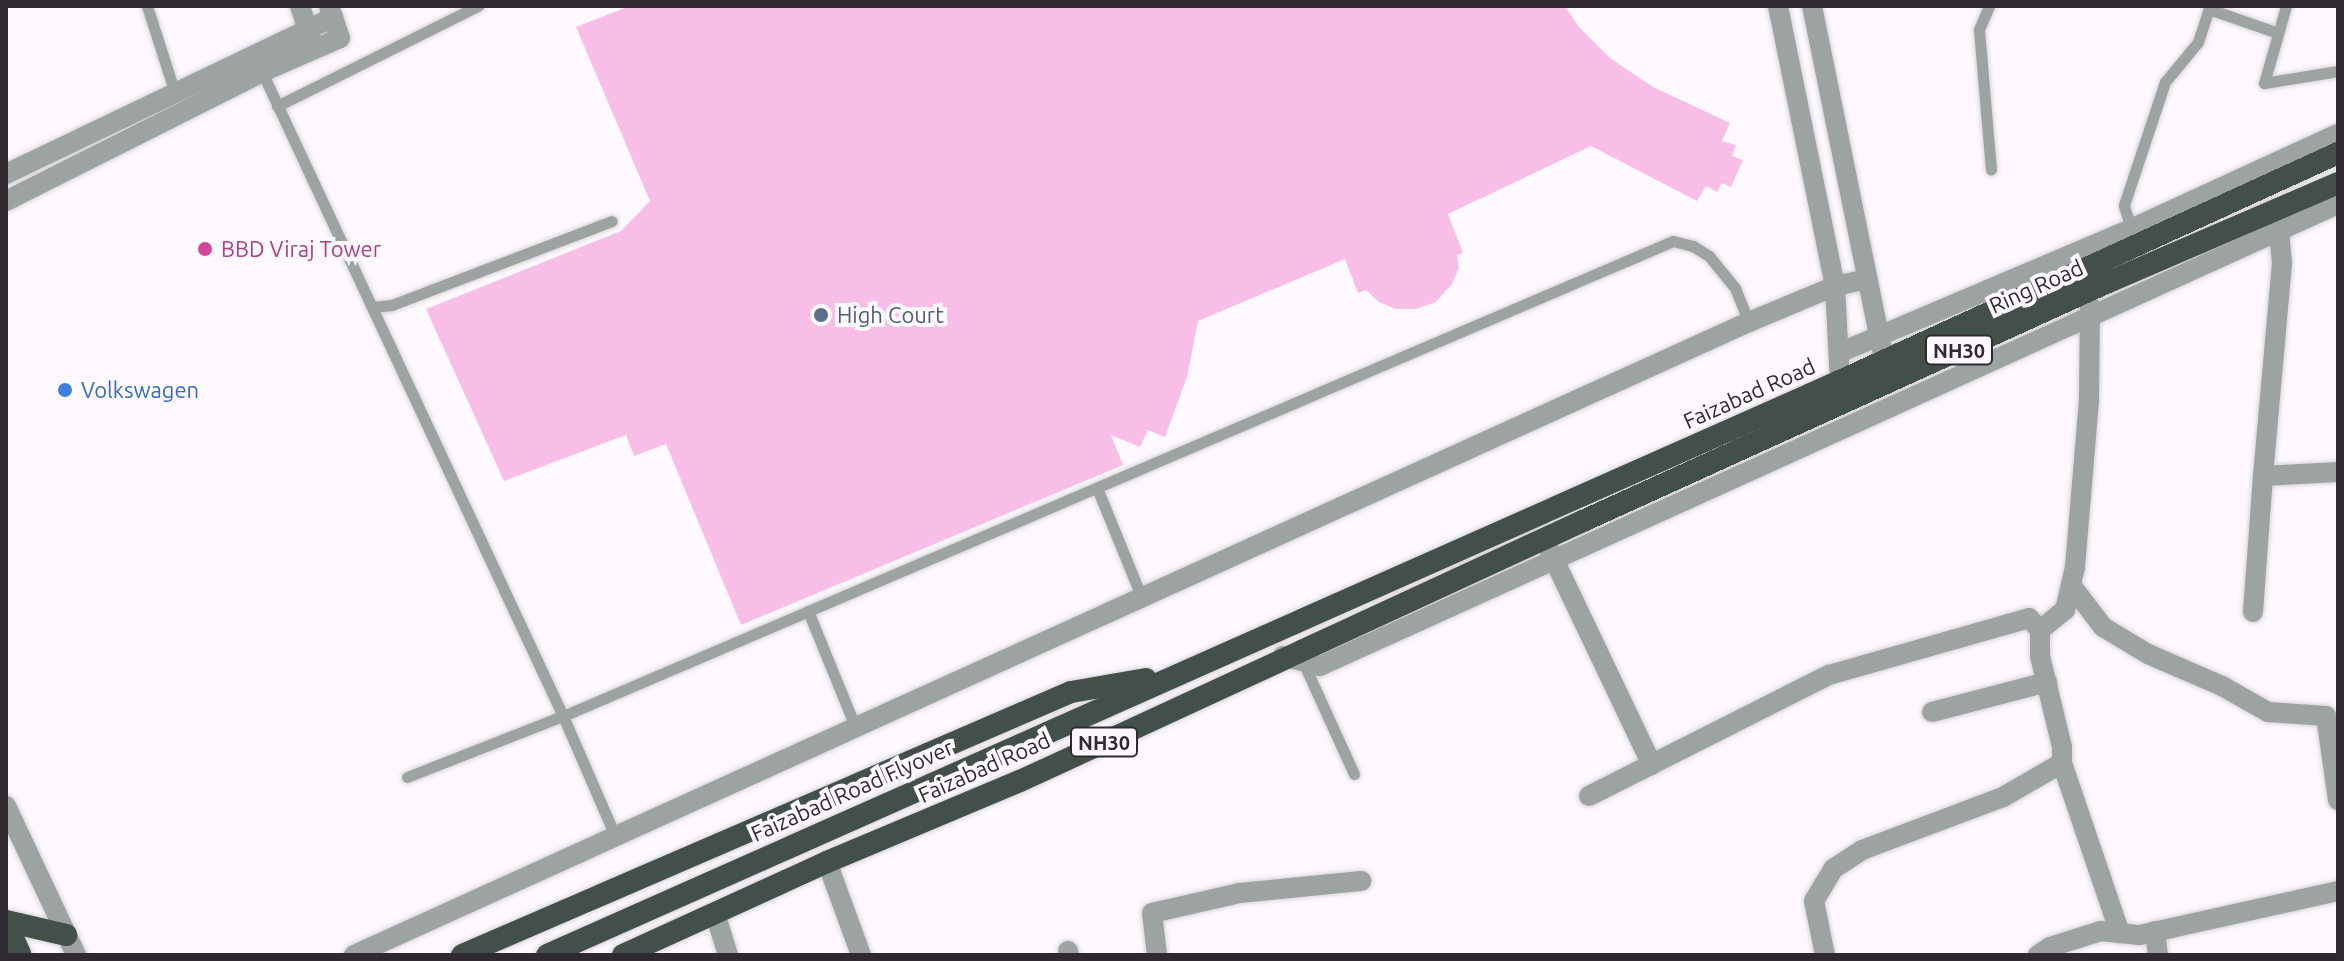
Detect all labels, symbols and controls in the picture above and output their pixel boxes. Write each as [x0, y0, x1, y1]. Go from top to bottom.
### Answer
place label: BBD Viraj Tower [221, 236, 381, 262]
marker: BBD Viraj Tower [196, 240, 214, 258]
street label: Ring Road [1985, 254, 2087, 318]
place label: High Court [837, 302, 944, 328]
marker: High Court [812, 306, 830, 324]
road number: NH30 [1925, 334, 1993, 366]
street label: Faizabad Road [1679, 352, 1819, 434]
place label: Volkswagen [81, 377, 199, 403]
marker: Volkswagen [56, 381, 74, 399]
street label: Faizabad Road [914, 726, 1054, 808]
road number: NH30 [1070, 726, 1138, 758]
street label: Faizabad Road Flyover [747, 734, 957, 846]

